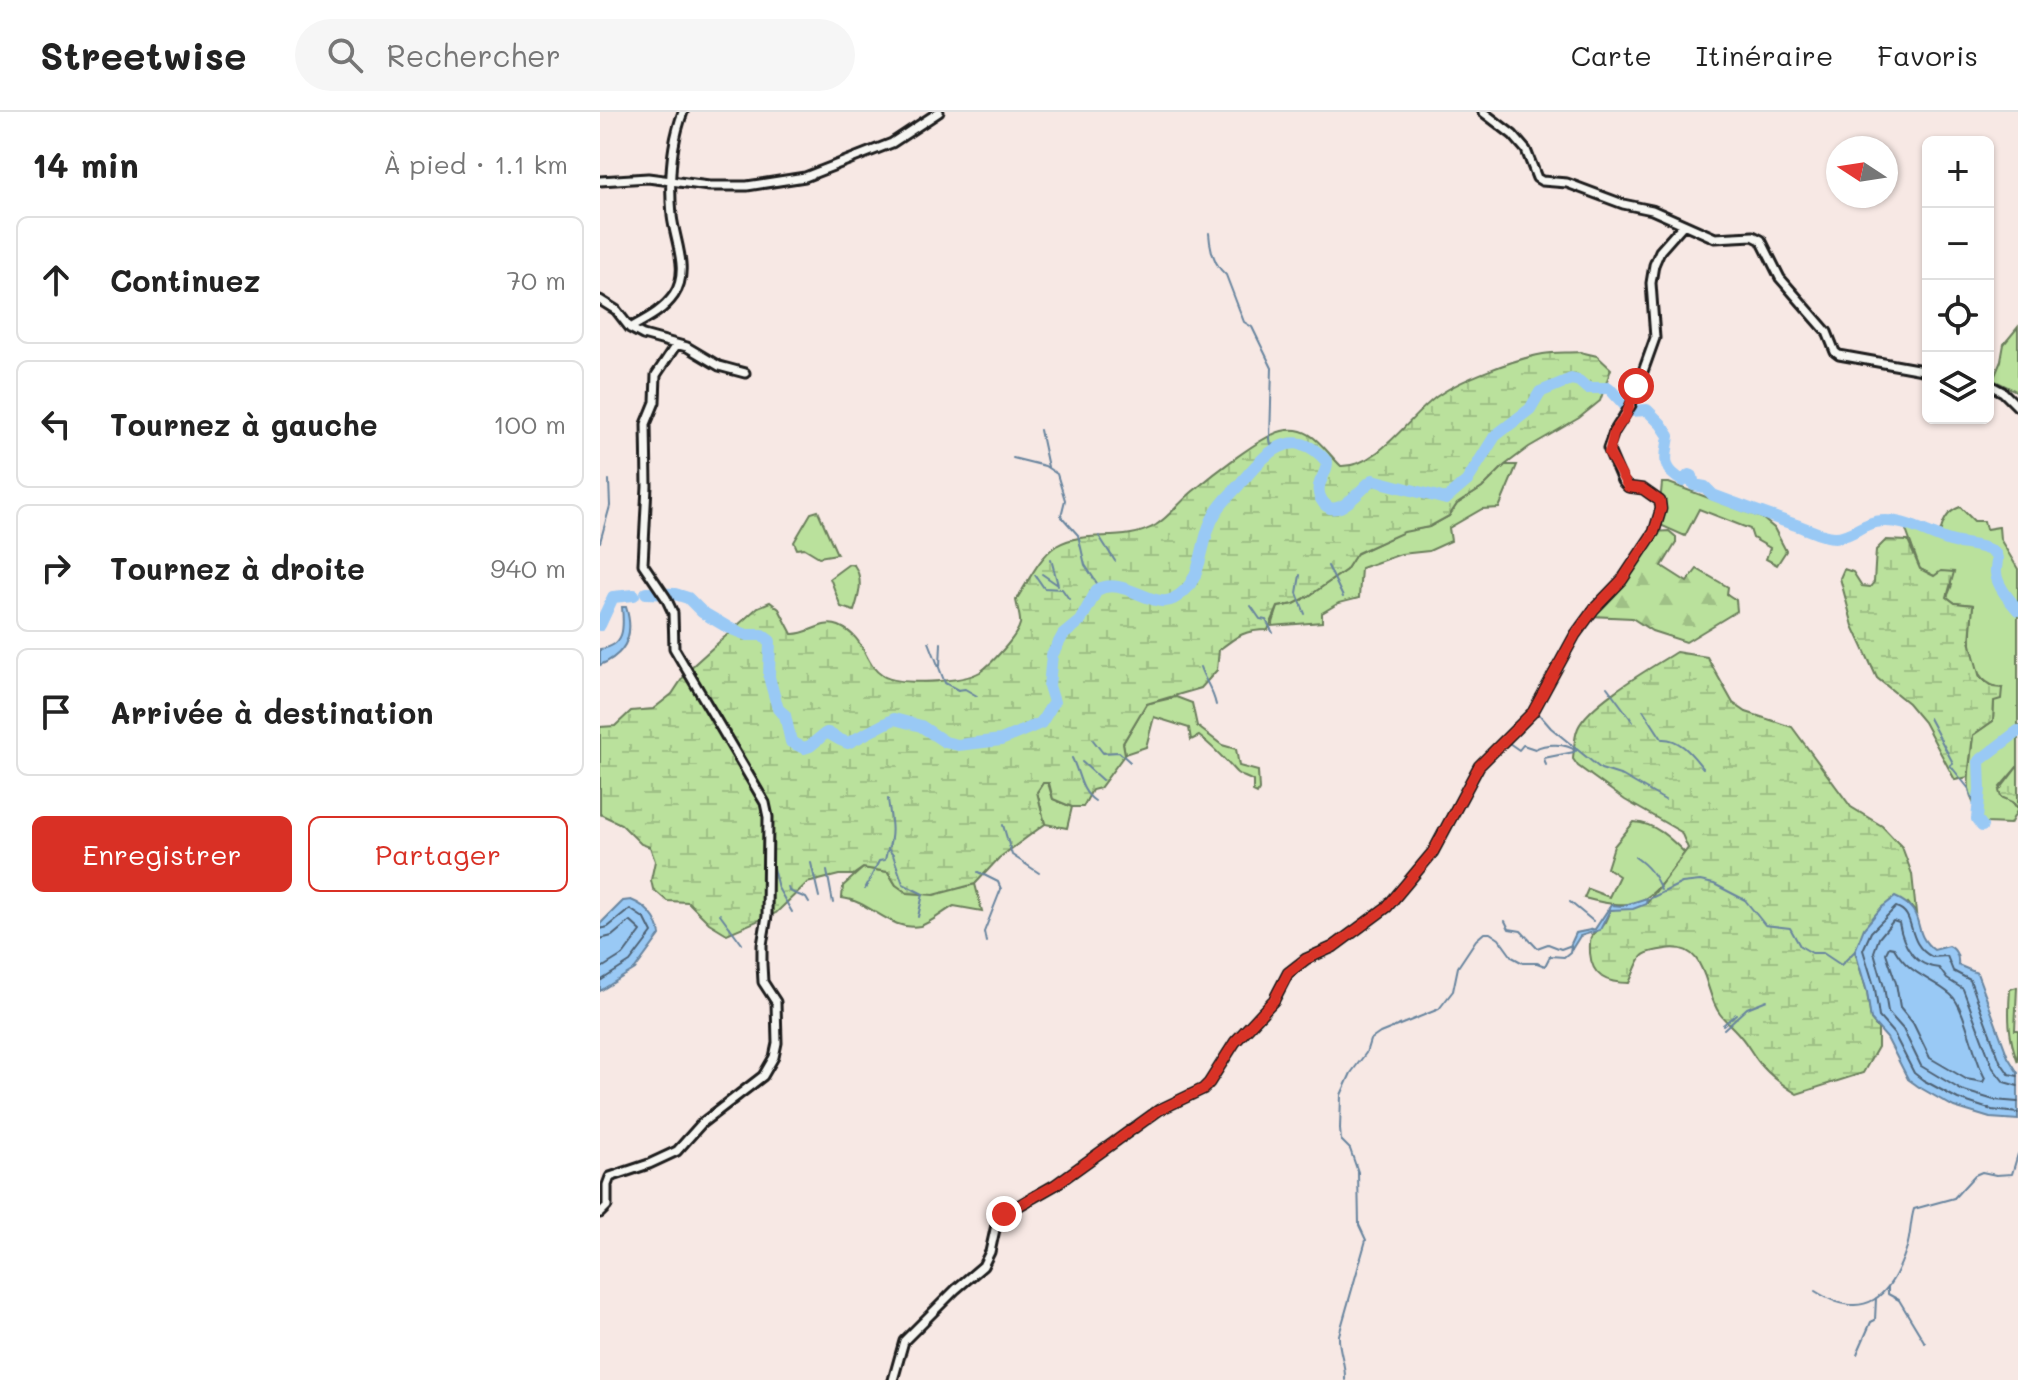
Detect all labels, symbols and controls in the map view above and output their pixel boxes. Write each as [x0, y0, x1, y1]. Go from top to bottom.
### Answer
search box [295, 19, 855, 91]
text: Streetwise [40, 30, 247, 80]
icon: search [323, 33, 367, 77]
text: Rechercher [387, 35, 561, 75]
text: Carte [1571, 37, 1652, 73]
text: Itinéraire [1696, 37, 1833, 73]
text: Favoris [1877, 37, 1978, 73]
north arrow [1826, 136, 1898, 208]
map controls [1922, 136, 1994, 424]
button: + [1922, 136, 1994, 208]
text: 14 min [32, 142, 139, 187]
text: À pied · 1.1 km [383, 147, 568, 181]
button: − [1922, 208, 1994, 280]
icon: ahead [34, 258, 78, 302]
text: Continuez [110, 260, 260, 300]
text: 70 m [506, 263, 566, 297]
button: locate [1922, 280, 1994, 352]
button: layers [1922, 352, 1994, 424]
route start [1618, 368, 1654, 404]
icon: left [34, 402, 78, 446]
text: Tournez à gauche [110, 404, 378, 444]
text: 100 m [493, 407, 566, 441]
icon: right [34, 546, 78, 590]
text: Tournez à droite [110, 548, 365, 588]
text: 940 m [490, 551, 566, 585]
icon: arrive [34, 690, 78, 734]
text: Arrivée à destination [110, 692, 433, 732]
button: Enregistrer [32, 816, 292, 892]
button: Partager [308, 816, 568, 892]
route end [986, 1196, 1022, 1232]

